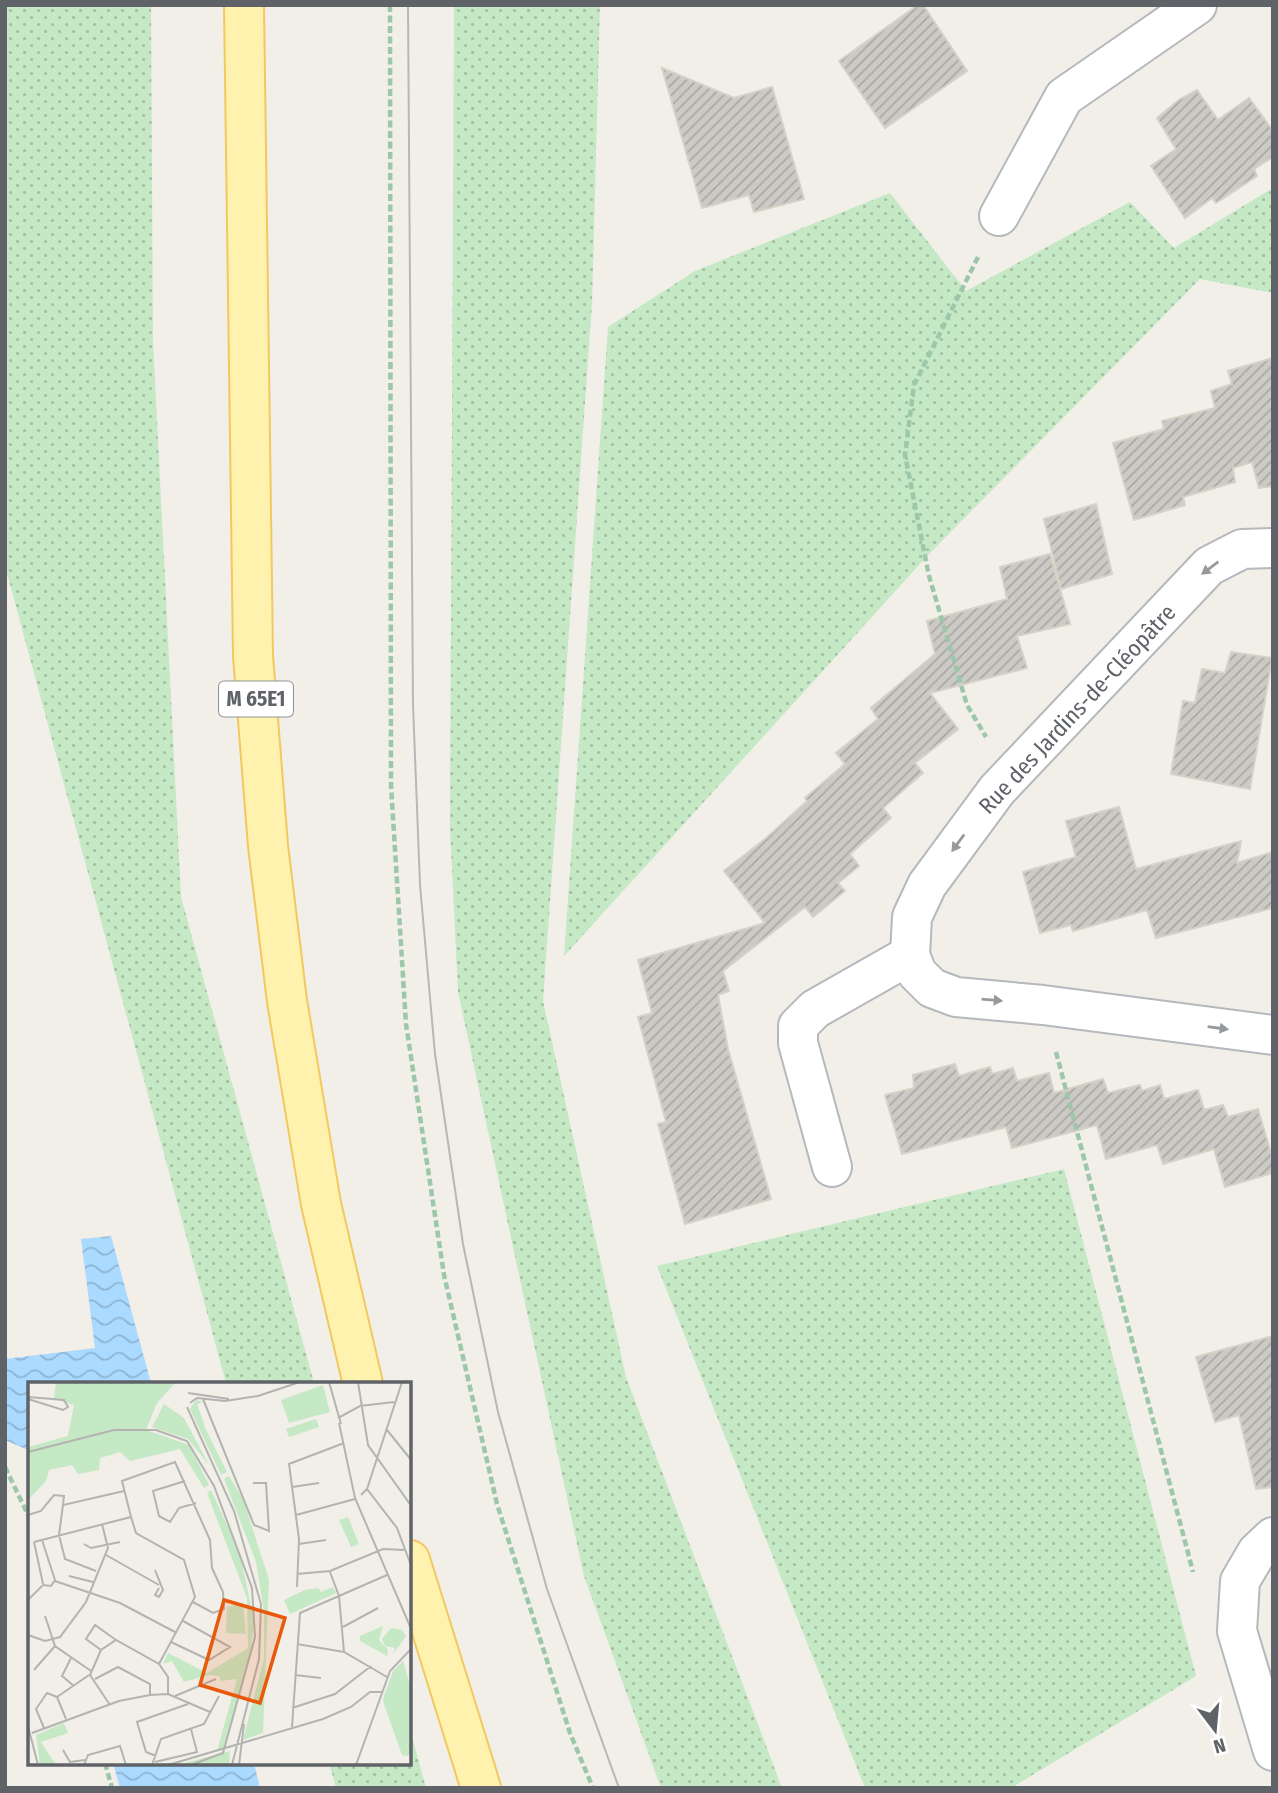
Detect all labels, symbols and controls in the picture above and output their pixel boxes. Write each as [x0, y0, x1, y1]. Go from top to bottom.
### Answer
one-way arrow [1201, 561, 1219, 575]
street label: Rue des Jardins-de-Cléopâtre [973, 598, 1181, 820]
road number: M 65E1 [219, 682, 293, 716]
one-way arrow [950, 834, 965, 852]
one-way arrow [982, 995, 1004, 1006]
one-way arrow [1207, 1023, 1229, 1034]
inset map [28, 1382, 411, 1765]
north arrow [1180, 1695, 1250, 1765]
text: N [1211, 1733, 1228, 1758]

